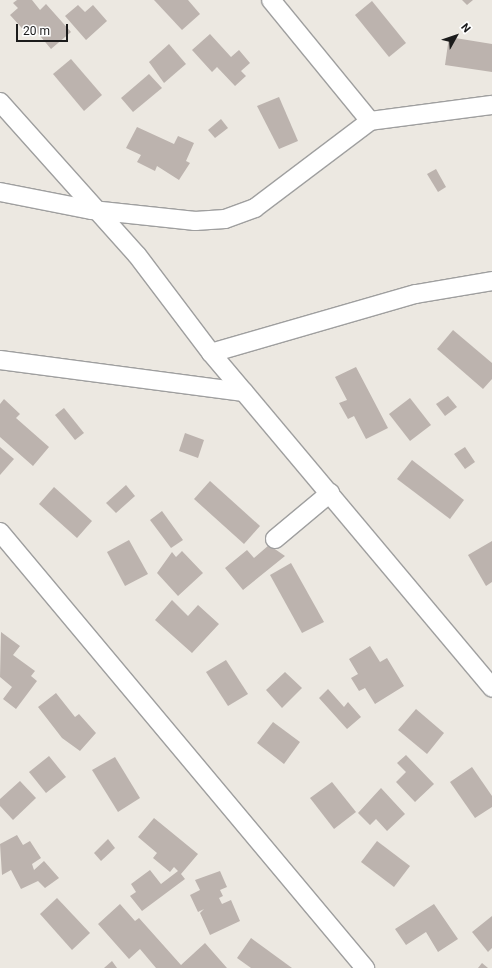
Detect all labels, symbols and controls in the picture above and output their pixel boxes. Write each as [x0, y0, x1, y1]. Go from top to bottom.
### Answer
scale bar [18, 16, 70, 42]
north arrow [436, 16, 476, 56]
text: N [458, 21, 473, 35]
text: 20 m [23, 24, 50, 38]

